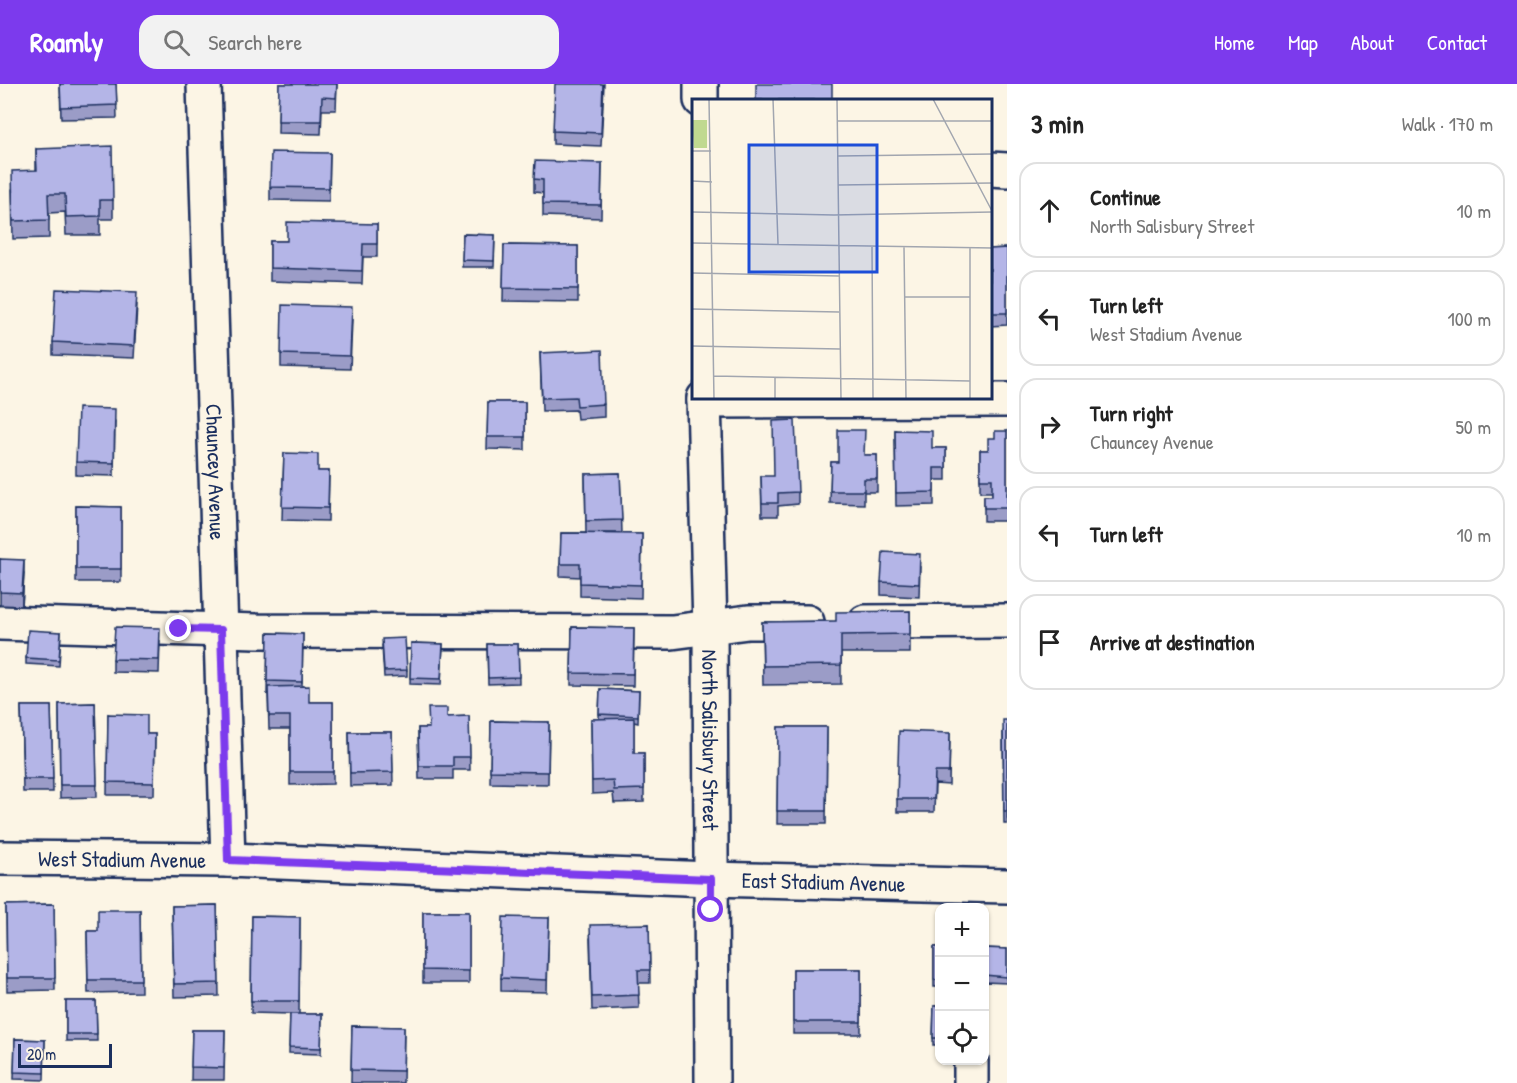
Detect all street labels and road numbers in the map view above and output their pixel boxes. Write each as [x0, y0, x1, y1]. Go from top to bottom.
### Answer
street label: Chauncey Avenue [199, 403, 233, 541]
street label: North Salisbury Street [695, 649, 726, 831]
street label: West Stadium Avenue [38, 843, 206, 875]
street label: East Stadium Avenue [741, 865, 906, 899]

